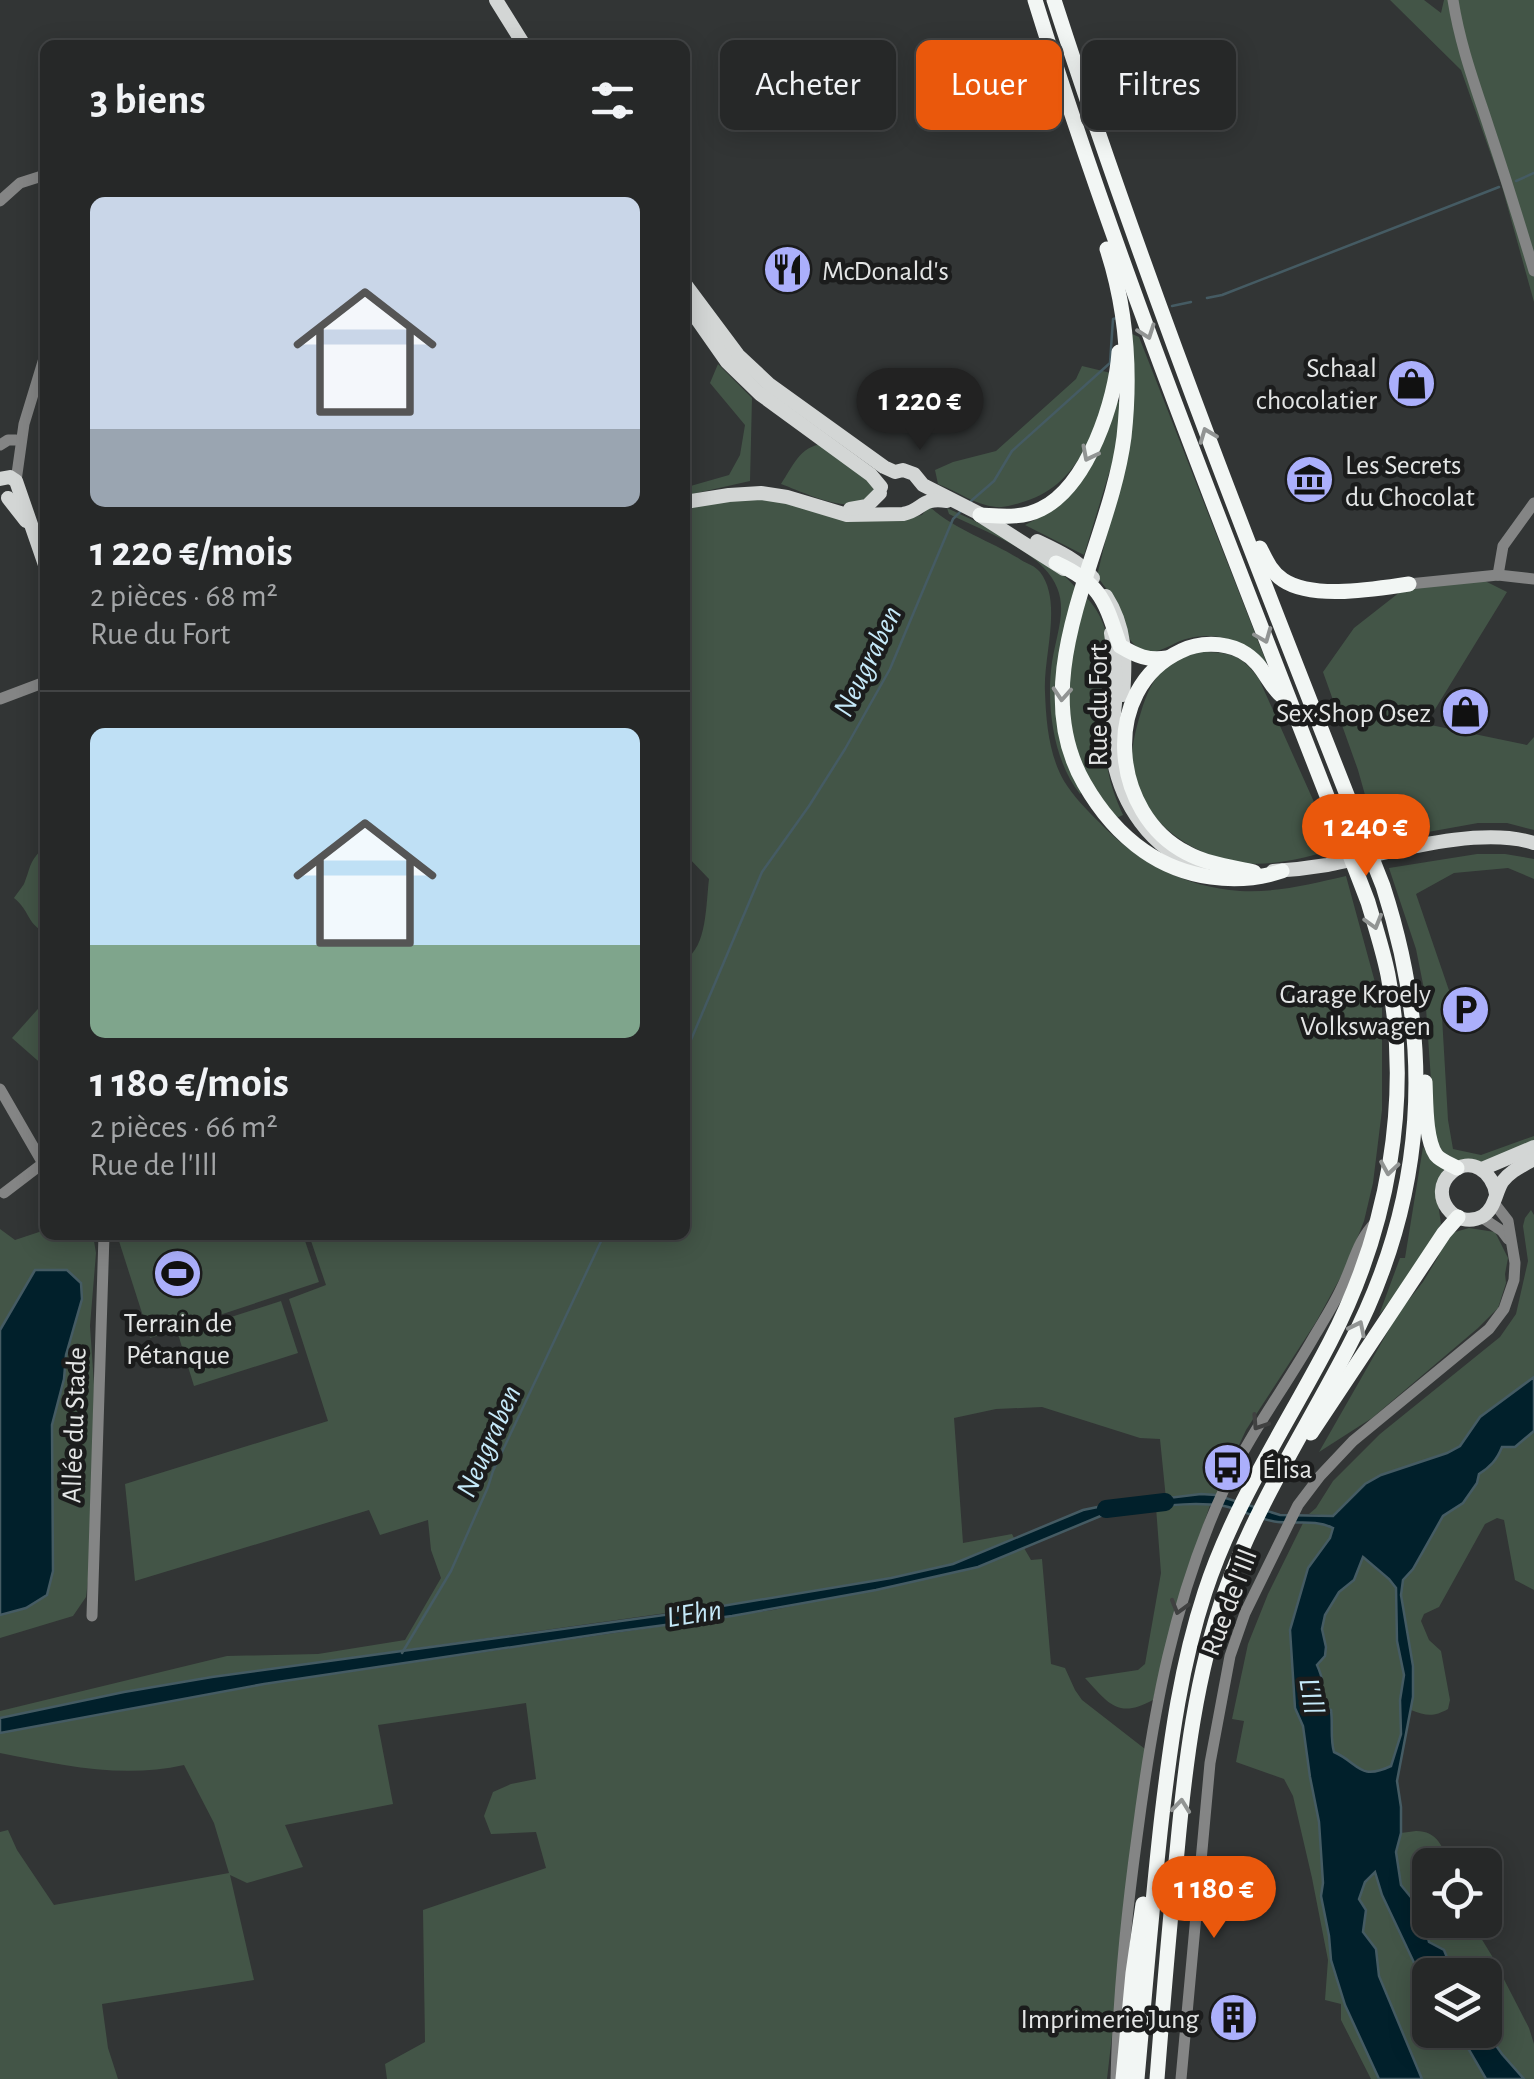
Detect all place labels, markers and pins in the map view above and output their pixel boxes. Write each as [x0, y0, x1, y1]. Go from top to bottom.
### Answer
restaurant icon: McDonald's [761, 244, 813, 296]
place label: McDonald's [822, 258, 949, 286]
place label: Schaal chocolatier [1256, 355, 1377, 415]
shop icon: Schaal chocolatier [1386, 357, 1438, 409]
pin: 1 220 € [828, 368, 1012, 453]
place label: Les Secrets du Chocolat [1345, 452, 1475, 512]
museum icon: Les Secrets du Chocolat [1284, 454, 1336, 506]
shop icon: Sex Shop Osez [1440, 686, 1492, 738]
place label: Sex Shop Osez [1276, 700, 1431, 728]
pin: 1 240 € [1274, 794, 1458, 879]
place label: Garage Kroely Volkswagen [1279, 981, 1431, 1041]
parking icon: Garage Kroely Volkswagen [1440, 983, 1492, 1035]
sports icon: Terrain de Pétanque [152, 1248, 204, 1300]
place label: Terrain de Pétanque [124, 1310, 232, 1370]
bus stop icon: Élisa [1201, 1442, 1253, 1494]
place label: Élisa [1262, 1453, 1313, 1484]
pin: 1 180 € [1122, 1856, 1306, 1941]
building icon: Imprimerie Jung [1208, 1992, 1260, 2044]
place label: Imprimerie Jung [1020, 2006, 1199, 2034]

